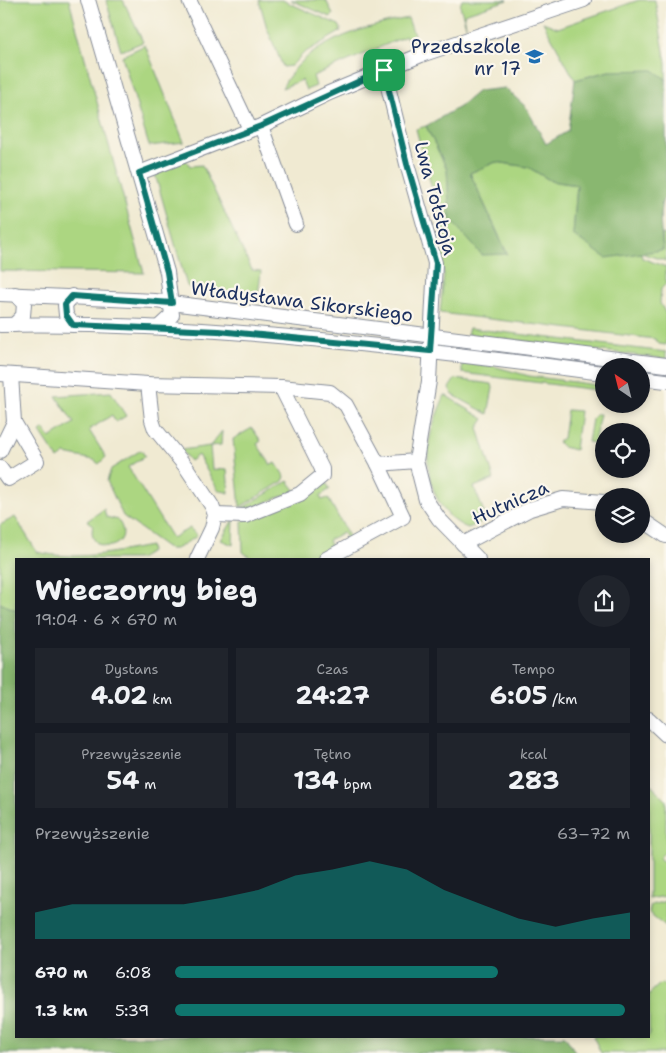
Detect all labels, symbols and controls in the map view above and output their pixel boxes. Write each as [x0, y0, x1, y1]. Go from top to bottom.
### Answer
place label: Przedszkole nr 17 [411, 34, 521, 81]
school or university icon: Przedszkole nr 17 [525, 47, 545, 67]
pin [363, 49, 405, 91]
icon: arrive [370, 56, 398, 84]
street label: Lwa Tołstoja [408, 138, 463, 258]
street label: Władysława Sikorskiego [189, 275, 415, 328]
north arrow [595, 358, 650, 412]
map controls [595, 358, 650, 543]
button: locate [595, 423, 650, 478]
street label: Hutnicza [468, 474, 553, 530]
button: layers [595, 488, 650, 543]
text: Wieczorny bieg [35, 571, 257, 609]
button: share [578, 575, 630, 627]
text: 19:04 · 6 × 670 m [35, 609, 177, 630]
text: Dystans [105, 660, 158, 678]
text: Czas [316, 660, 349, 678]
text: Tempo [512, 660, 555, 678]
text: 4.02 [91, 678, 148, 712]
text: 24:27 [295, 678, 370, 712]
text: 6:05 [490, 678, 547, 712]
text: km [148, 690, 172, 708]
text: /km [547, 690, 577, 708]
text: Przewyższenie [81, 745, 182, 763]
text: Tętno [314, 745, 351, 763]
text: kcal [520, 745, 547, 763]
text: 54 [107, 763, 140, 797]
text: 134 [293, 763, 339, 797]
text: 283 [508, 763, 559, 797]
text: m [140, 775, 156, 793]
text: bpm [339, 775, 372, 793]
text: Przewyższenie [35, 823, 150, 844]
text: 63–72 m [557, 823, 630, 844]
text: 670 m [35, 962, 88, 983]
text: 6:08 [115, 962, 152, 983]
text: 1.3 km [35, 1000, 88, 1021]
text: 5:39 [115, 1000, 149, 1021]

